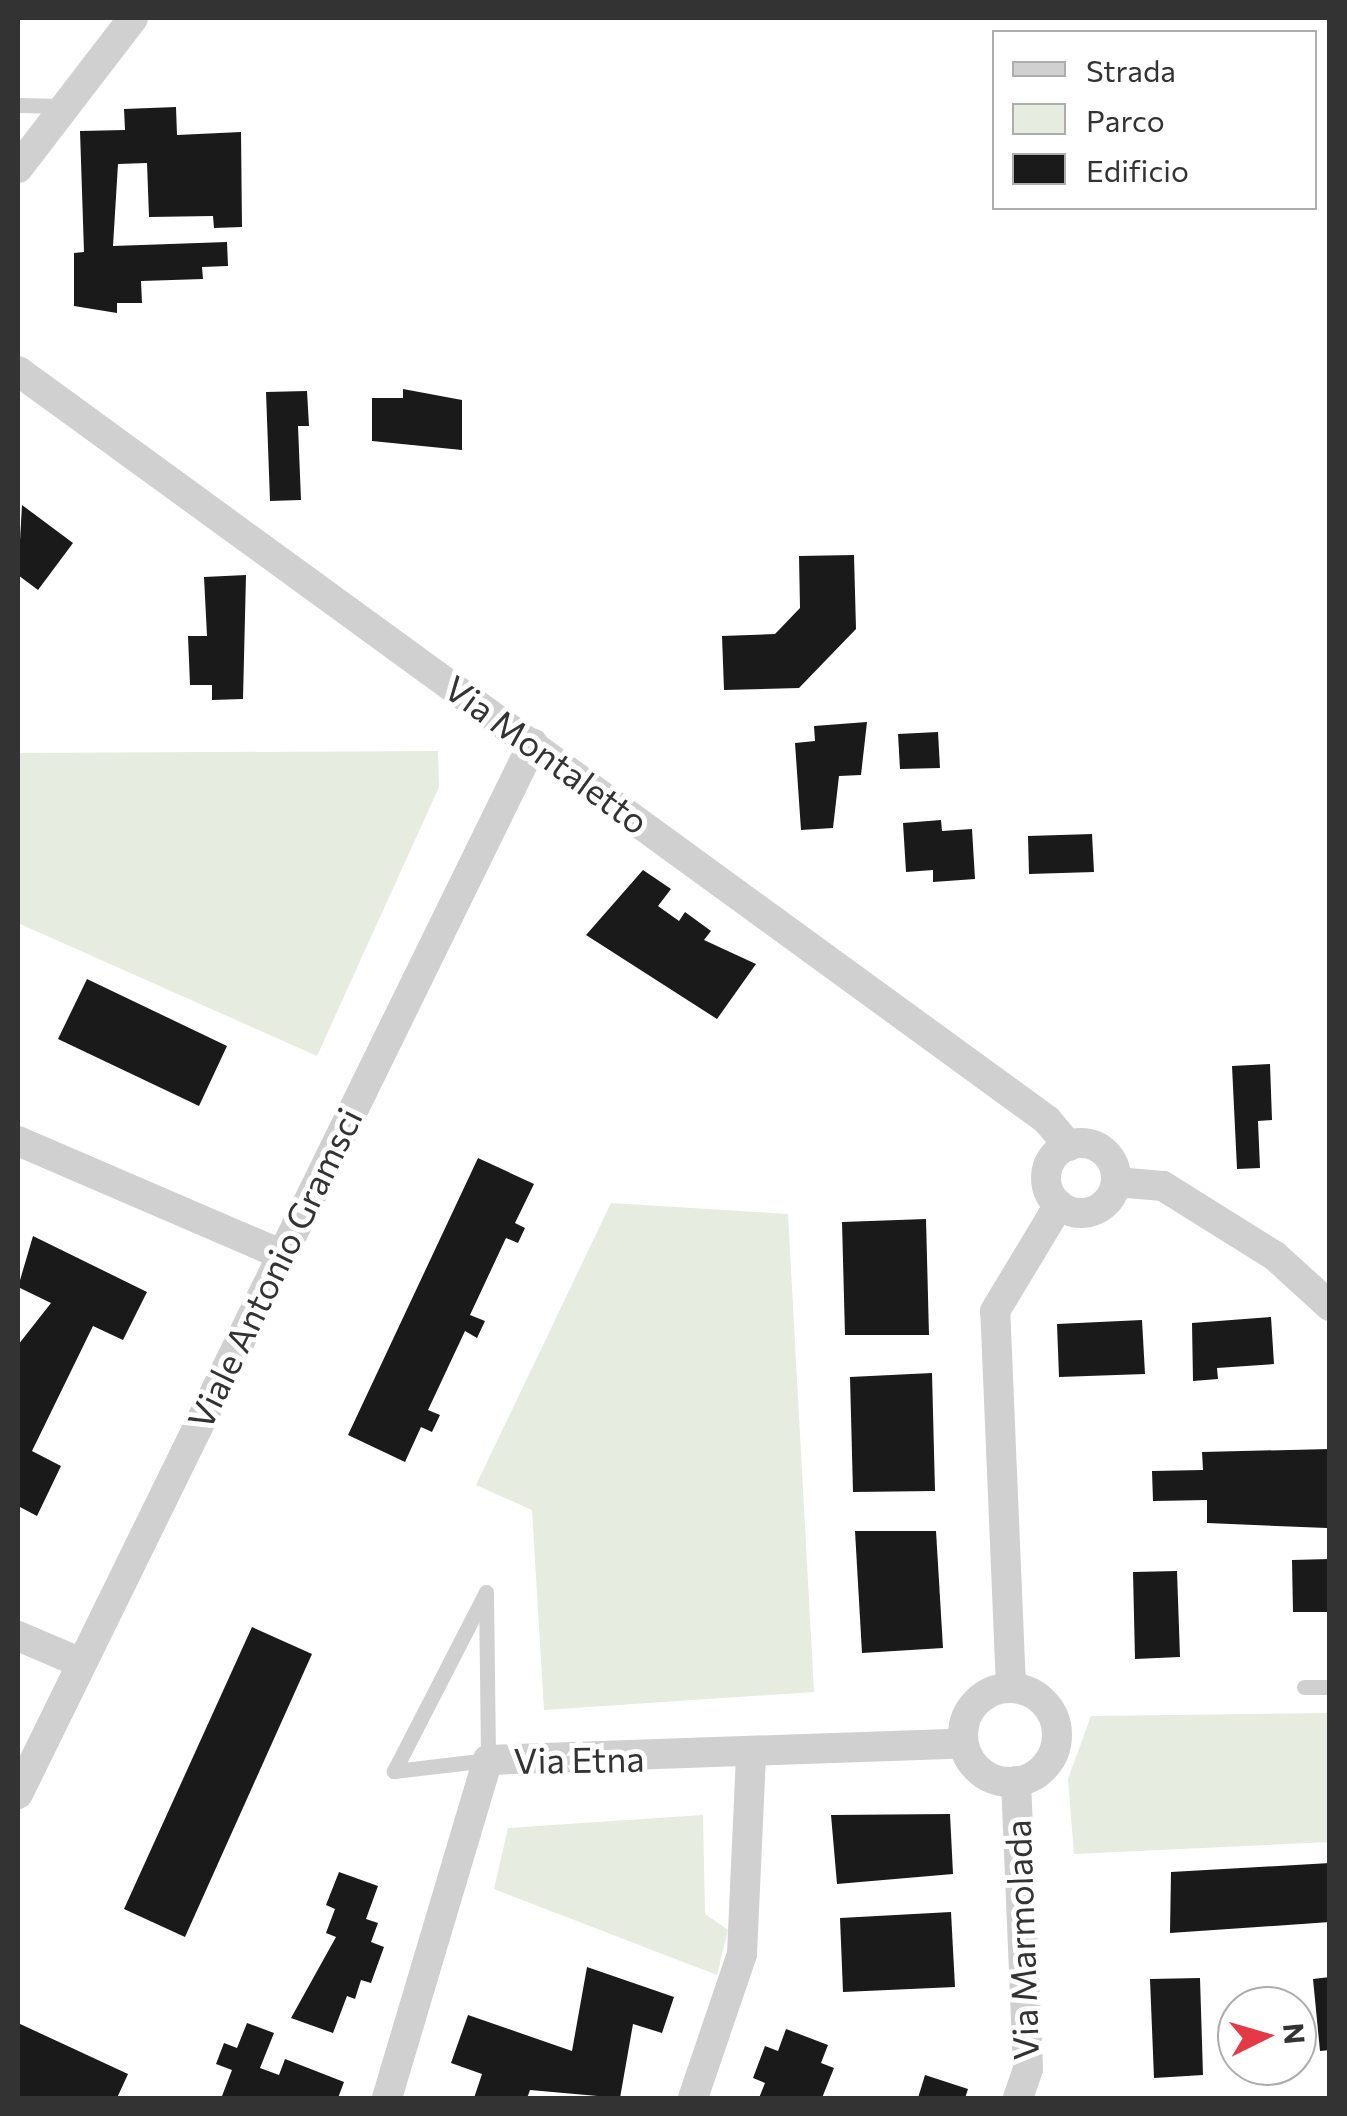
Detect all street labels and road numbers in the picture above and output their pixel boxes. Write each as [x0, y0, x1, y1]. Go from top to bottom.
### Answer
street label: Via Montaletto [437, 666, 657, 842]
street label: Viale Antonio Gramsci [178, 1101, 370, 1435]
street label: Via Etna [513, 1737, 645, 1781]
street label: Via Marmolada [996, 1819, 1046, 2061]

